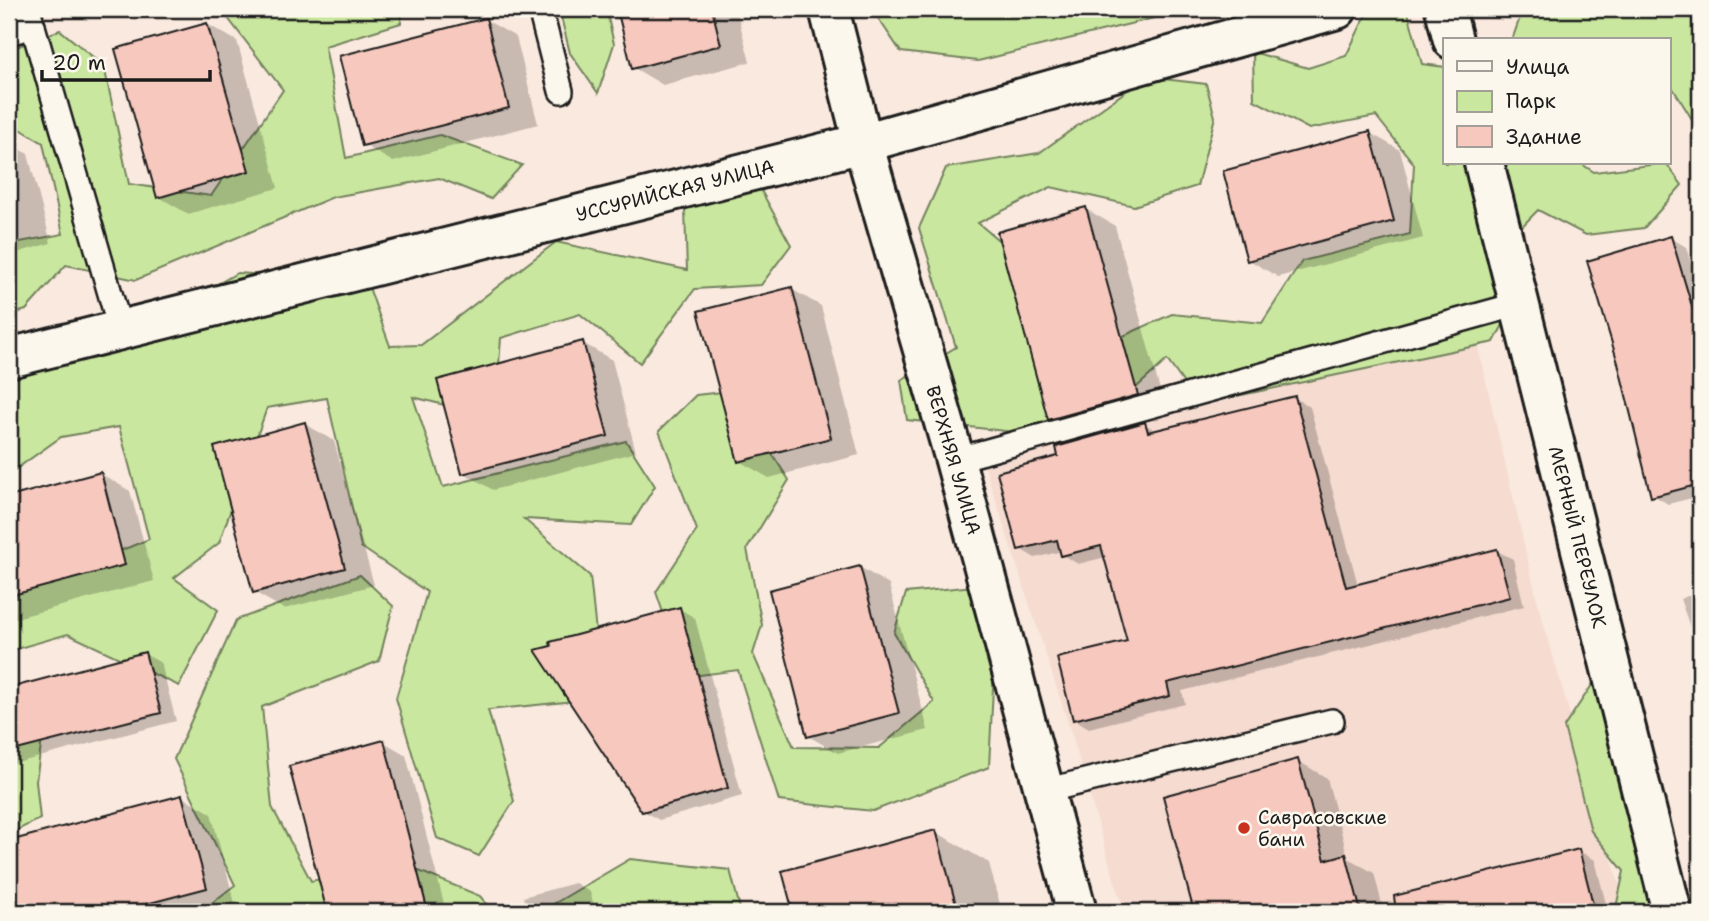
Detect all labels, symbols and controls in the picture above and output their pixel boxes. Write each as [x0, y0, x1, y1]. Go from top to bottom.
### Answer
scale bar [42, 38, 210, 82]
legend [1443, 38, 1670, 164]
text: 20 m [52, 49, 106, 77]
text: Улица [1506, 53, 1569, 81]
text: Парк [1506, 87, 1556, 115]
text: Здание [1506, 123, 1582, 151]
street label: УССУРИЙСКАЯ УЛИЦА [573, 154, 777, 227]
street label: ВЕРХНЯЯ УЛИЦА [920, 383, 987, 538]
street label: МЕРНЫЙ ПЕРЕУЛОК [1543, 443, 1612, 631]
place label: Саврасовские бани [1258, 805, 1387, 852]
marker: Саврасовские бани [1236, 820, 1252, 836]

